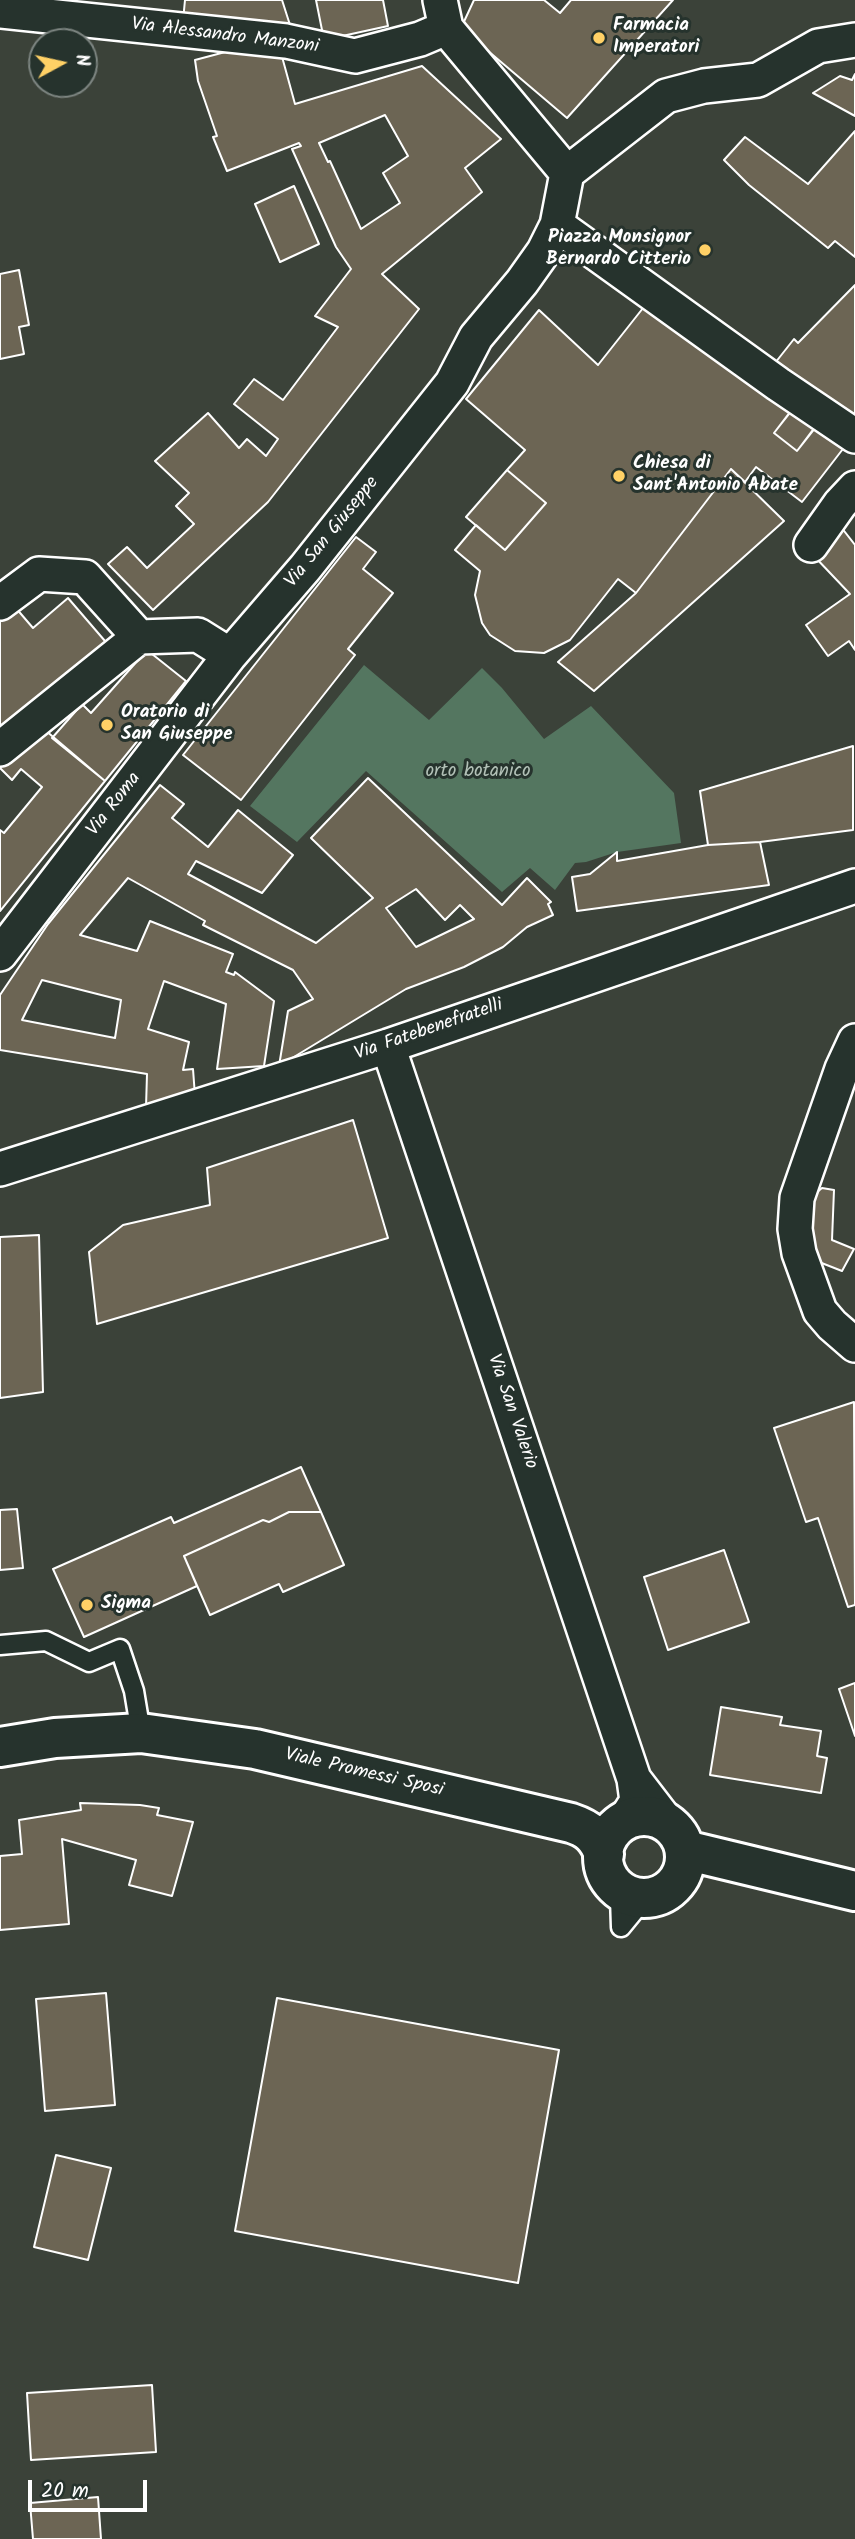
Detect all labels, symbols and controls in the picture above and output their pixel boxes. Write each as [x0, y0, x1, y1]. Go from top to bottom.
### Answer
street label: Via Alessandro Manzoni [130, 14, 320, 60]
place label: Farmacia Imperatori [613, 16, 700, 60]
north arrow [28, 28, 98, 98]
marker: Farmacia Imperatori [591, 30, 607, 46]
text: N [66, 52, 98, 68]
place label: Piazza Monsignor Bernardo Citterio [546, 228, 691, 272]
marker: Piazza Monsignor Bernardo Citterio [697, 242, 713, 258]
place label: Chiesa di Sant'Antonio Abate [633, 454, 798, 498]
marker: Chiesa di Sant'Antonio Abate [611, 468, 627, 484]
street label: Via San Giuseppe [281, 473, 385, 593]
place label: Oratorio di San Giuseppe [121, 703, 232, 747]
marker: Oratorio di San Giuseppe [99, 717, 115, 733]
park label: orto botanico [425, 762, 531, 784]
street label: Via Roma [83, 768, 147, 842]
street label: Via Fatebenefratelli [352, 995, 506, 1067]
street label: Via San Valerio [481, 1352, 541, 1472]
place label: Sigma [101, 1594, 151, 1616]
marker: Sigma [79, 1597, 95, 1613]
street label: Viale Promessi Sposi [283, 1745, 445, 1803]
scale bar [32, 2466, 150, 2510]
text: 20 m [41, 2475, 89, 2508]

